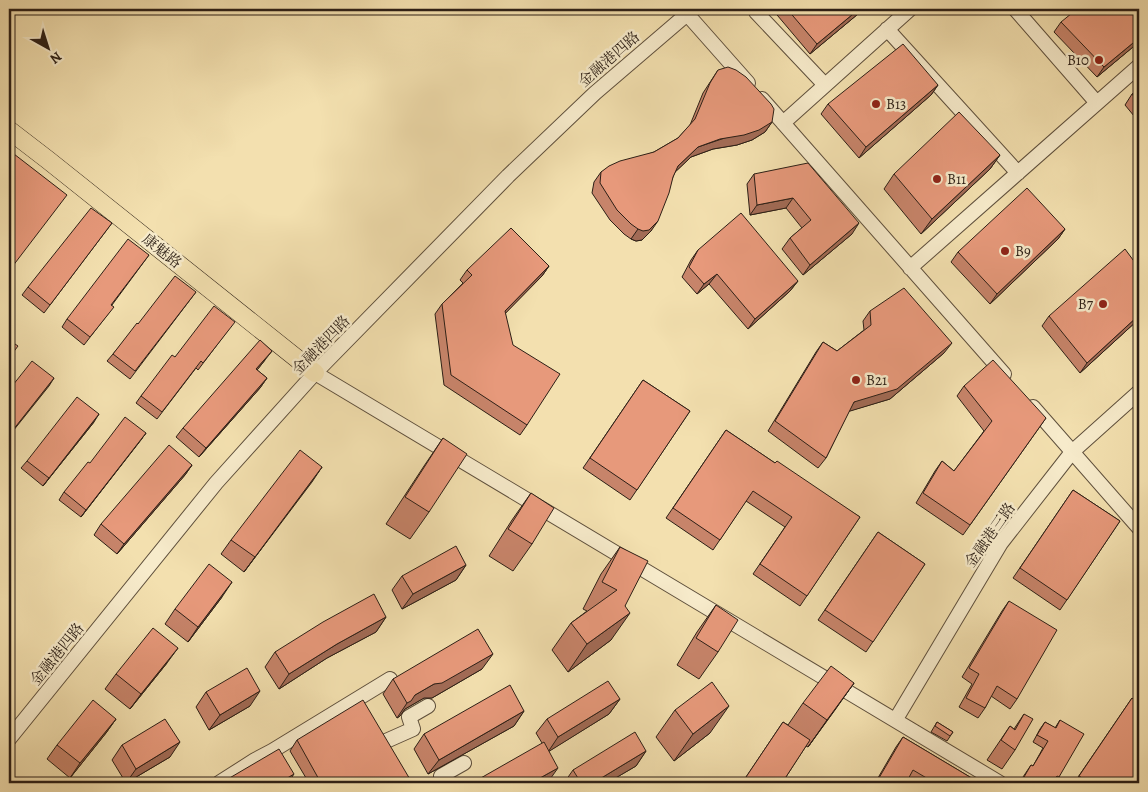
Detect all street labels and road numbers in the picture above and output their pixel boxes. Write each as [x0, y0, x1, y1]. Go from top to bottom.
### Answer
street label: 金融港四路 [574, 27, 644, 91]
street label: 康魅路 [138, 229, 186, 273]
street label: 金融港四路 [288, 311, 354, 379]
street label: 金融港三路 [960, 499, 1020, 571]
street label: 金融港四路 [26, 619, 88, 689]

